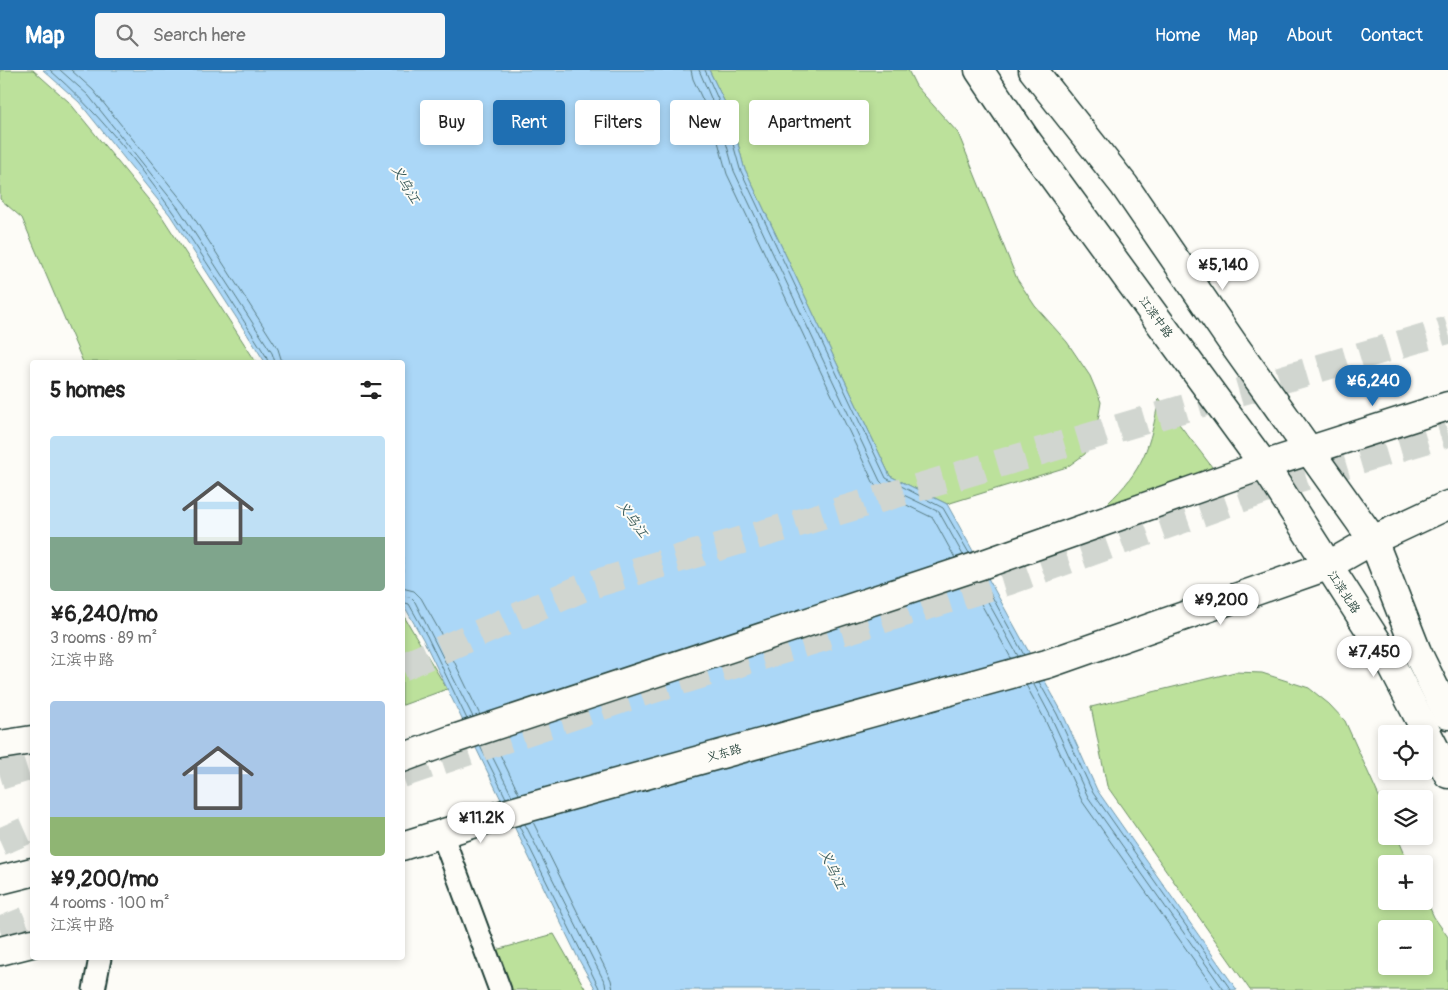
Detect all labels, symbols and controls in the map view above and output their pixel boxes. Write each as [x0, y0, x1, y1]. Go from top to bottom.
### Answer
search box [95, 13, 445, 58]
text: Map [25, 21, 65, 50]
icon: search [113, 21, 141, 49]
text: Search here [153, 23, 246, 47]
text: Home [1155, 24, 1200, 47]
text: Map [1228, 24, 1258, 47]
text: About [1286, 24, 1332, 47]
text: Contact [1360, 24, 1423, 47]
chip: Buy [420, 100, 483, 145]
chip: Rent [493, 100, 565, 145]
chip: Filters [575, 100, 660, 145]
chip: New [670, 100, 739, 145]
chip: Apartment [749, 100, 869, 145]
water label: 义乌江 [387, 162, 424, 207]
pin: ¥5,140 [1182, 248, 1264, 291]
text: ¥5,140 [1198, 255, 1248, 275]
street label: 江滨中路 [1135, 293, 1176, 341]
pin: ¥6,240 [1332, 364, 1414, 407]
text: ¥6,240 [1346, 371, 1400, 391]
icon: filters [357, 376, 385, 404]
text: 5 homes [50, 377, 125, 404]
icon: home [173, 468, 263, 558]
water label: 义乌江 [613, 497, 652, 542]
street label: 江滨北路 [1324, 568, 1363, 616]
pin: ¥9,200 [1180, 584, 1262, 626]
text: ¥9,200 [1194, 590, 1248, 610]
text: ¥6,240/mo [50, 601, 158, 628]
text: 3 rooms · 89 m² [50, 628, 157, 648]
pin: ¥7,450 [1333, 636, 1415, 678]
text: ¥7,450 [1348, 642, 1400, 662]
text: 江滨中路 [50, 650, 114, 670]
map controls [1378, 725, 1433, 975]
button: locate [1378, 725, 1433, 780]
icon: home [173, 733, 263, 823]
street label: 义东路 [705, 741, 744, 766]
button: layers [1378, 790, 1433, 845]
pin: ¥11.2K [440, 802, 522, 844]
text: ¥11.2K [458, 808, 504, 828]
water label: 义乌江 [816, 847, 850, 893]
button: + [1378, 855, 1433, 910]
text: ¥9,200/mo [50, 866, 159, 893]
text: 4 rooms · 100 m² [50, 893, 169, 913]
text: 江滨中路 [50, 915, 114, 935]
button: − [1378, 920, 1433, 975]

